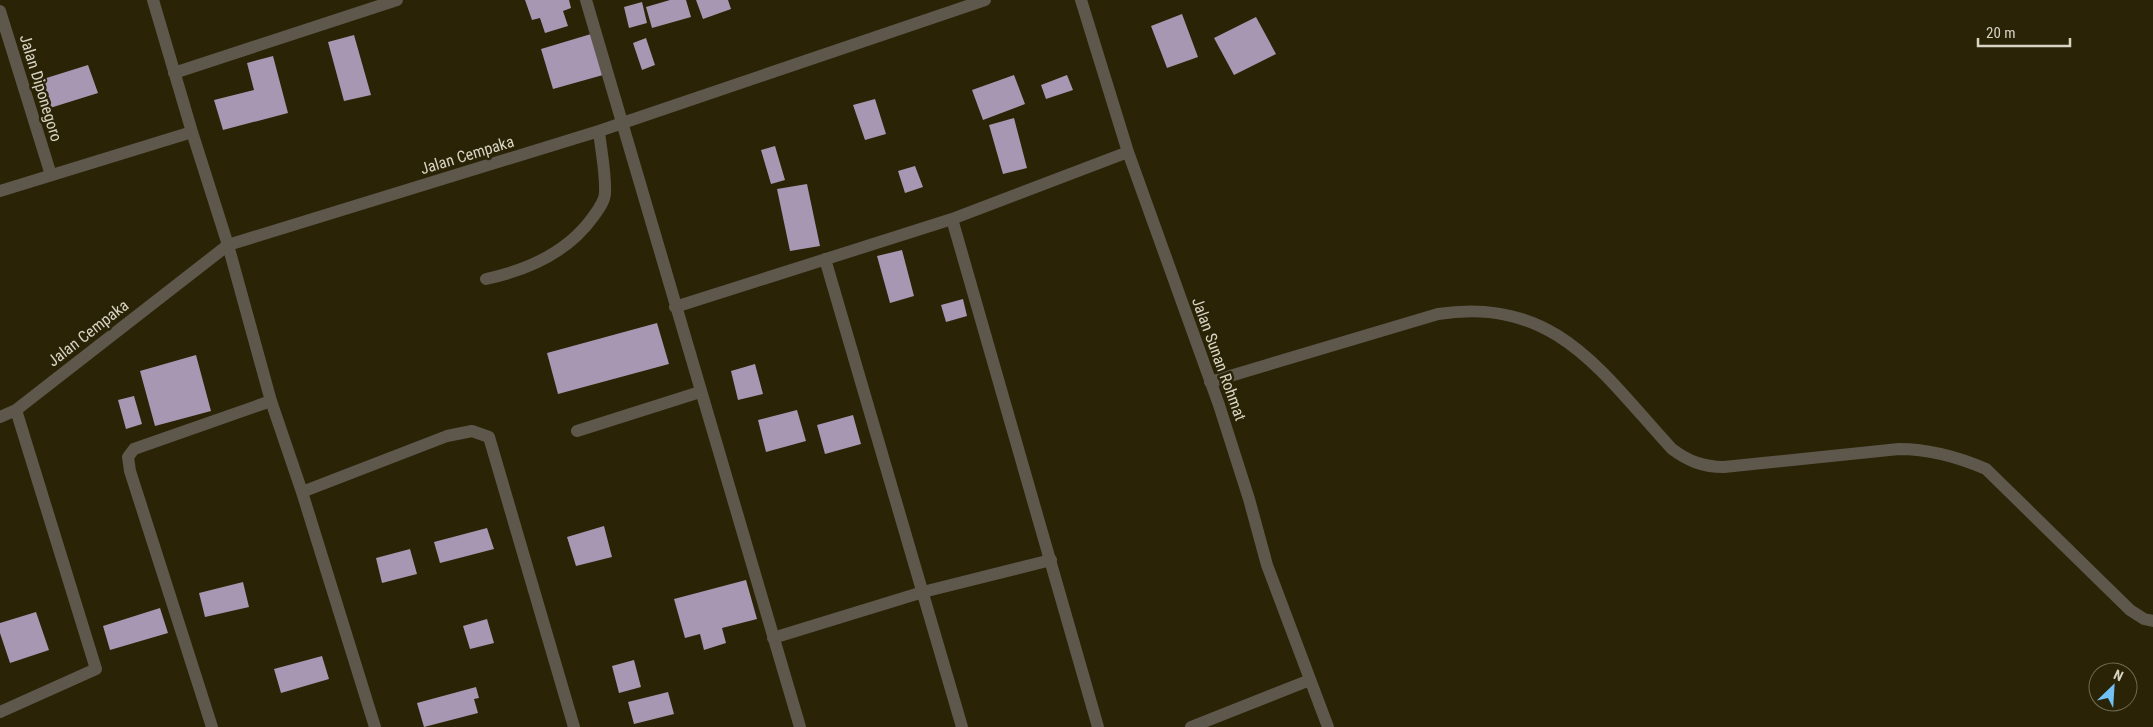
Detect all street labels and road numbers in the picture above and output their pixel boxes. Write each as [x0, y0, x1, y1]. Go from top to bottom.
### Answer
street label: Jalan Diponegoro [16, 32, 66, 144]
street label: Jalan Cempaka [418, 132, 516, 178]
street label: Jalan Sunan Rohmat [1188, 295, 1250, 423]
street label: Jalan Cempaka [44, 296, 132, 370]

